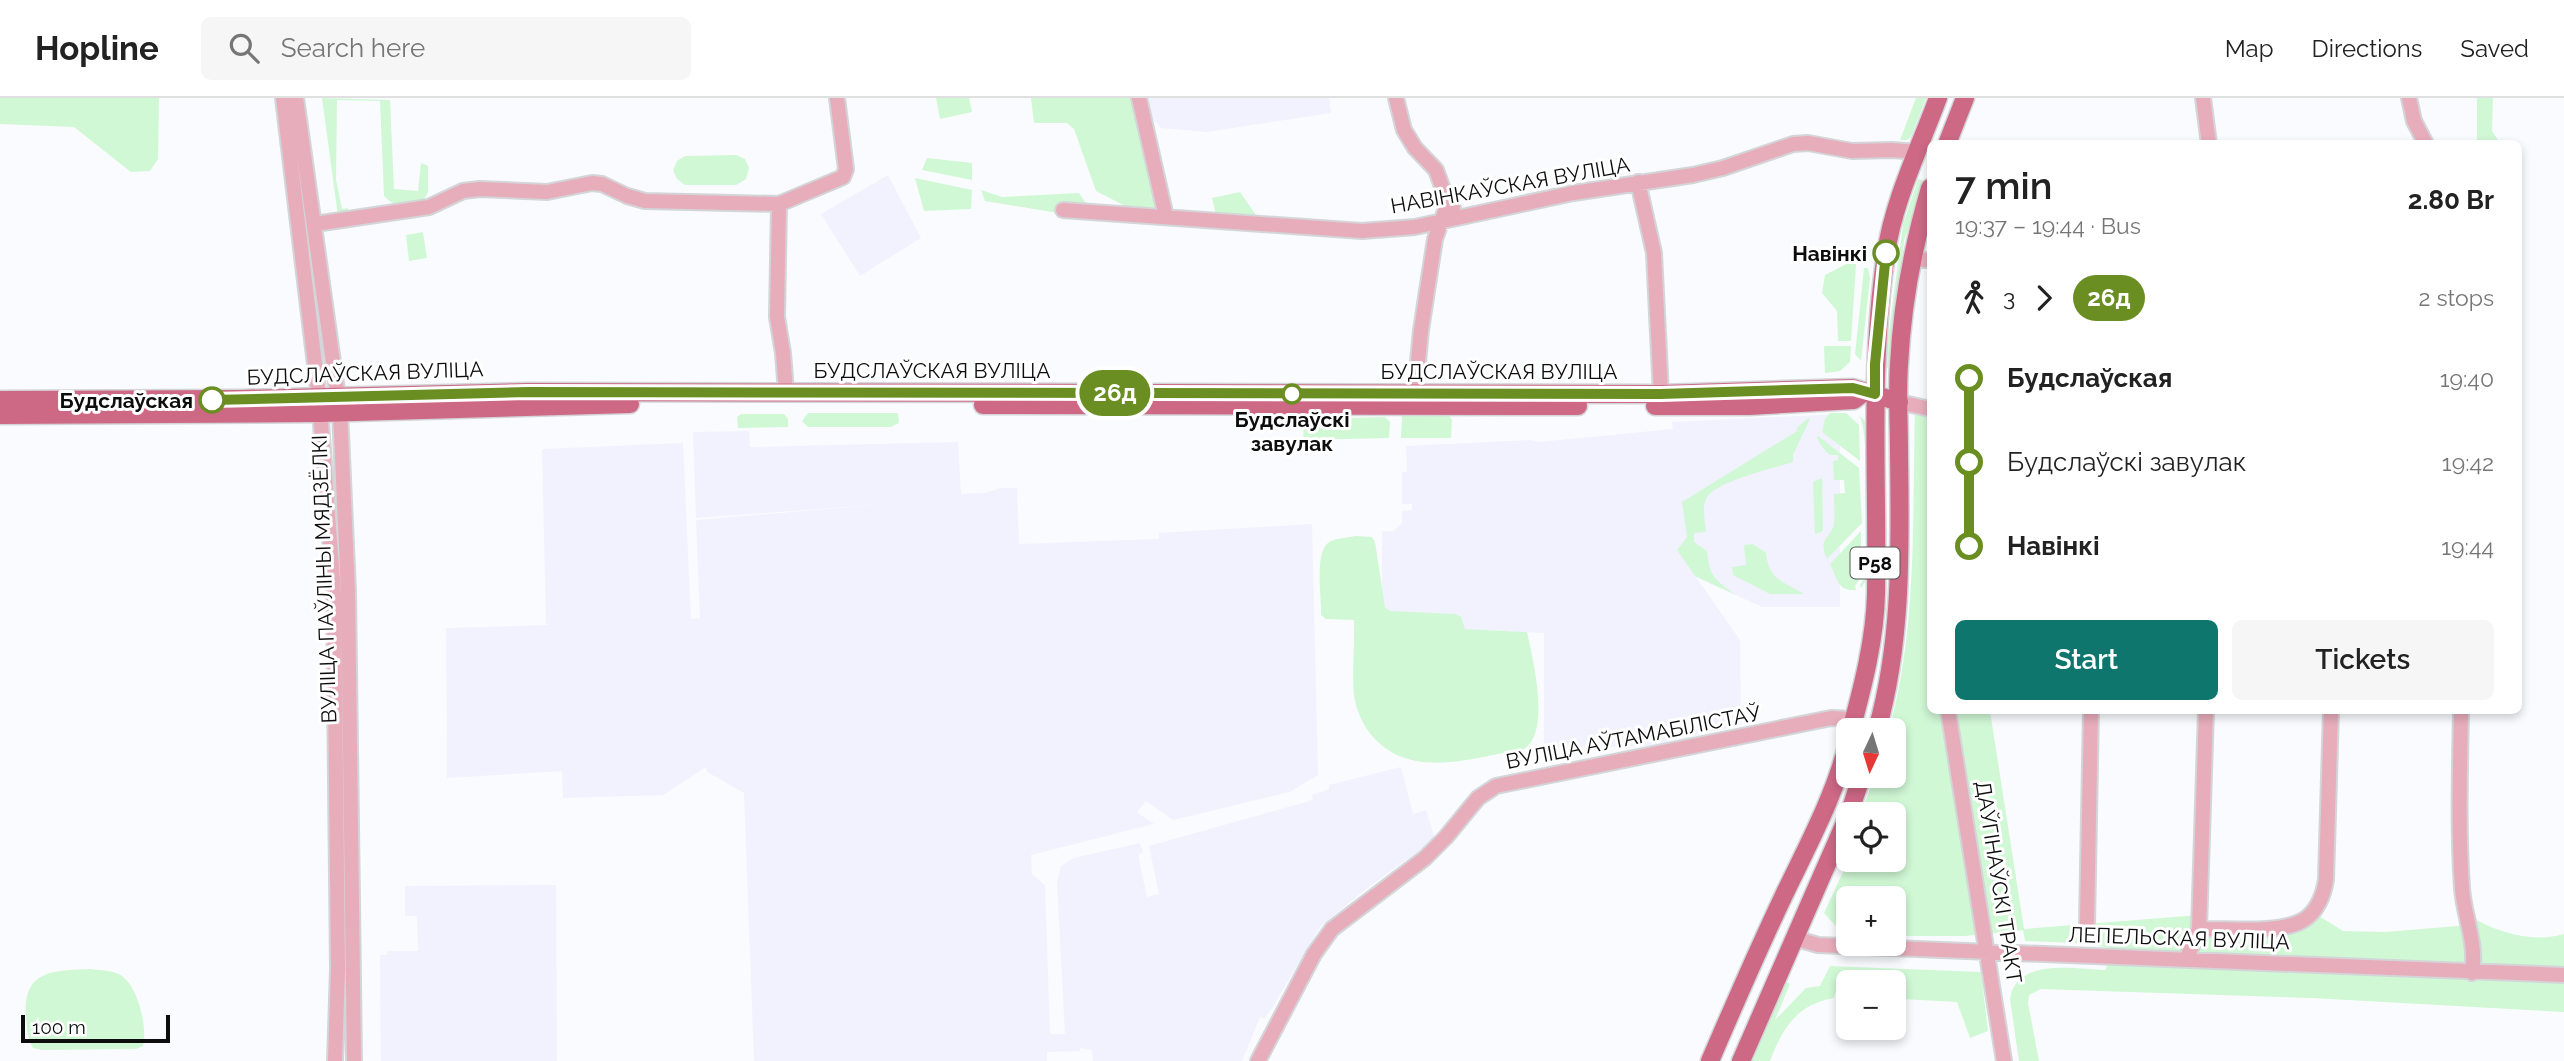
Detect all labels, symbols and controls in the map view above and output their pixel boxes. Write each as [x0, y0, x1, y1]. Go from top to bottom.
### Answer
search box [201, 17, 691, 80]
text: Hopline [35, 29, 159, 68]
icon: search [225, 29, 263, 67]
text: Search here [281, 33, 425, 63]
text: Map [2225, 34, 2274, 63]
text: Directions [2312, 34, 2422, 63]
text: Saved [2460, 34, 2529, 63]
street label: НАВІНКАЎСКАЯ ВУЛІЦА [1388, 152, 1632, 218]
text: 7 min [1955, 163, 2052, 208]
text: 2.80 Br [2408, 185, 2494, 215]
text: 19:37 – 19:44 · Bus [1955, 212, 2141, 239]
marker: Навінкі [1873, 240, 1899, 266]
place label: Навінкі [1792, 241, 1867, 266]
icon: walk [1955, 279, 1993, 317]
icon: forward [2025, 279, 2063, 317]
text: 26д [2087, 283, 2131, 312]
text: 3 [2003, 284, 2015, 311]
text: 2 stops [2419, 284, 2494, 311]
street label: БУДСЛАЎСКАЯ ВУЛІЦА [246, 356, 484, 390]
street label: БУДСЛАЎСКАЯ ВУЛІЦА [814, 358, 1050, 383]
street label: БУДСЛАЎСКАЯ ВУЛІЦА [1381, 359, 1617, 384]
text: Будслаўская [2007, 363, 2172, 393]
text: 19:40 [2440, 365, 2494, 392]
line badge: 26д [1075, 370, 1155, 416]
text: 26д [1093, 378, 1137, 407]
marker: Будслаўскі завулак [1282, 384, 1302, 404]
marker: Будслаўская [199, 387, 225, 413]
place label: Будслаўская [59, 388, 193, 413]
place label: Будслаўскі завулак [1234, 407, 1350, 456]
street label: ВУЛІЦА ПАЎЛІНЫ МЯДЗЁЛКІ [306, 434, 342, 724]
text: Будслаўскі завулак [2007, 447, 2246, 477]
text: 19:42 [2442, 449, 2494, 476]
text: Навінкі [2007, 531, 2100, 561]
text: 19:44 [2441, 533, 2494, 560]
road number: Р58 [1850, 548, 1899, 578]
button: Start [1955, 620, 2218, 700]
button: Tickets [2232, 620, 2494, 700]
street label: ВУЛІЦА АЎТАМАБІЛІСТАЎ [1504, 700, 1763, 774]
north arrow [1836, 718, 1906, 788]
map controls [1836, 718, 1906, 1040]
street label: ДАЎГІНАЎСКІ ТРАКТ [1971, 779, 2027, 985]
button: locate [1836, 802, 1906, 872]
button: + [1836, 886, 1906, 956]
street label: ЛЕПЕЛЬСКАЯ ВУЛІЦА [2068, 922, 2290, 954]
button: − [1836, 970, 1906, 1040]
scale bar [21, 1012, 170, 1044]
text: 100 m [32, 1016, 86, 1038]

